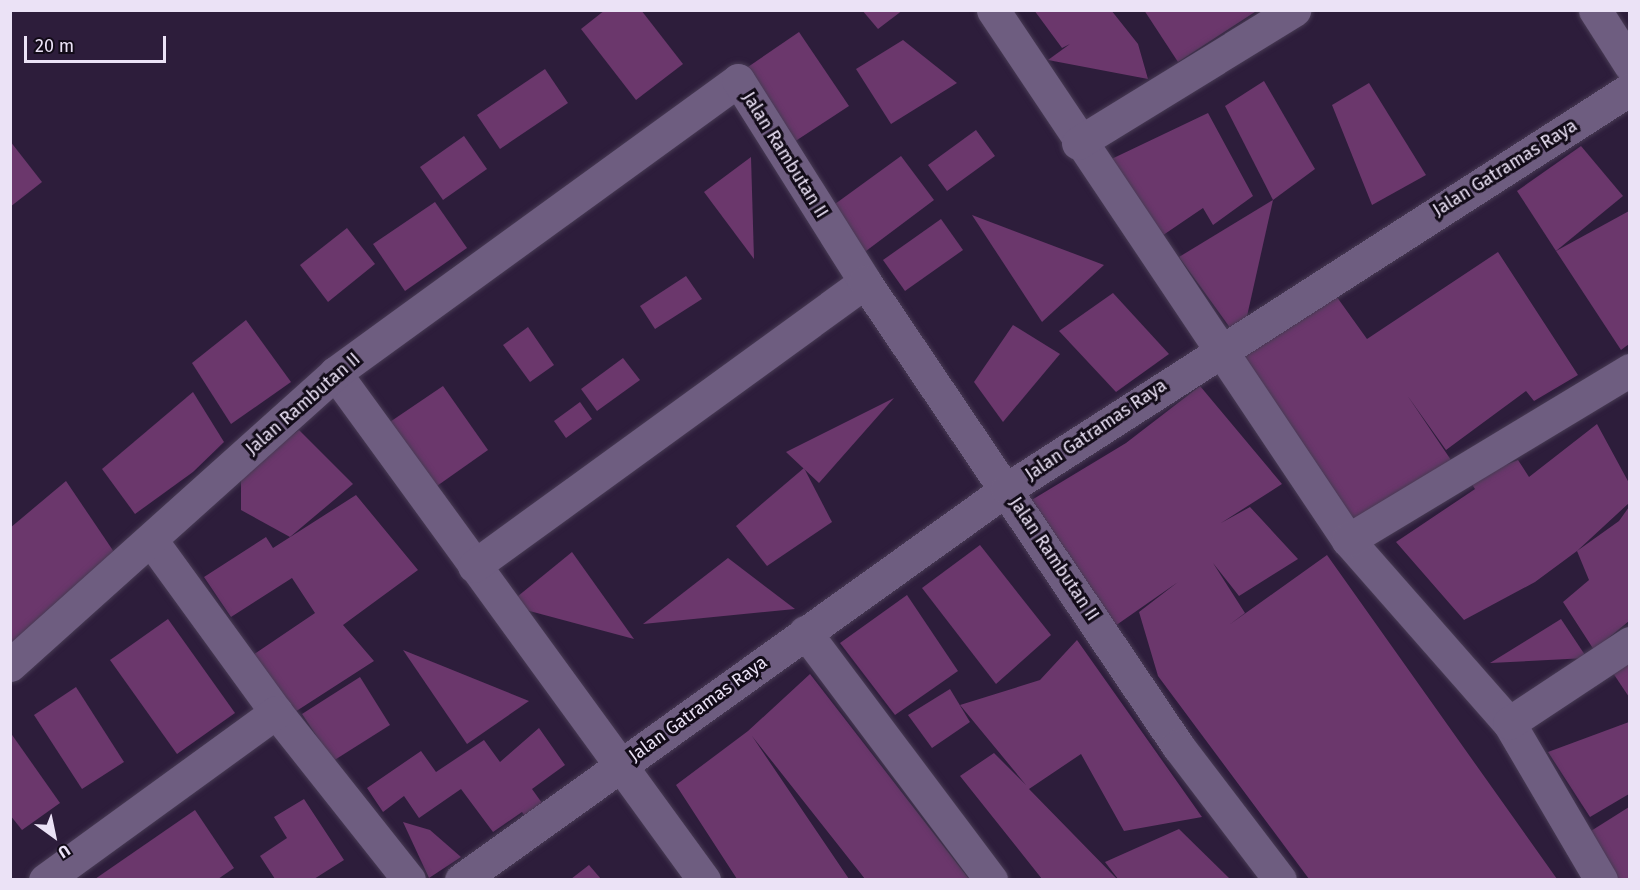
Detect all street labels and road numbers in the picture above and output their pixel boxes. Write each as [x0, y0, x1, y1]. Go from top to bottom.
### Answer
street label: Jalan Rambutan II [738, 88, 832, 222]
street label: Jalan Gatramas Raya [1429, 115, 1581, 221]
street label: Jalan Rambutan II [241, 348, 365, 460]
street label: Jalan Gatramas Raya [1021, 375, 1171, 485]
street label: Jalan Rambutan II [1005, 493, 1103, 625]
street label: Jalan Gatramas Raya [625, 651, 771, 767]

